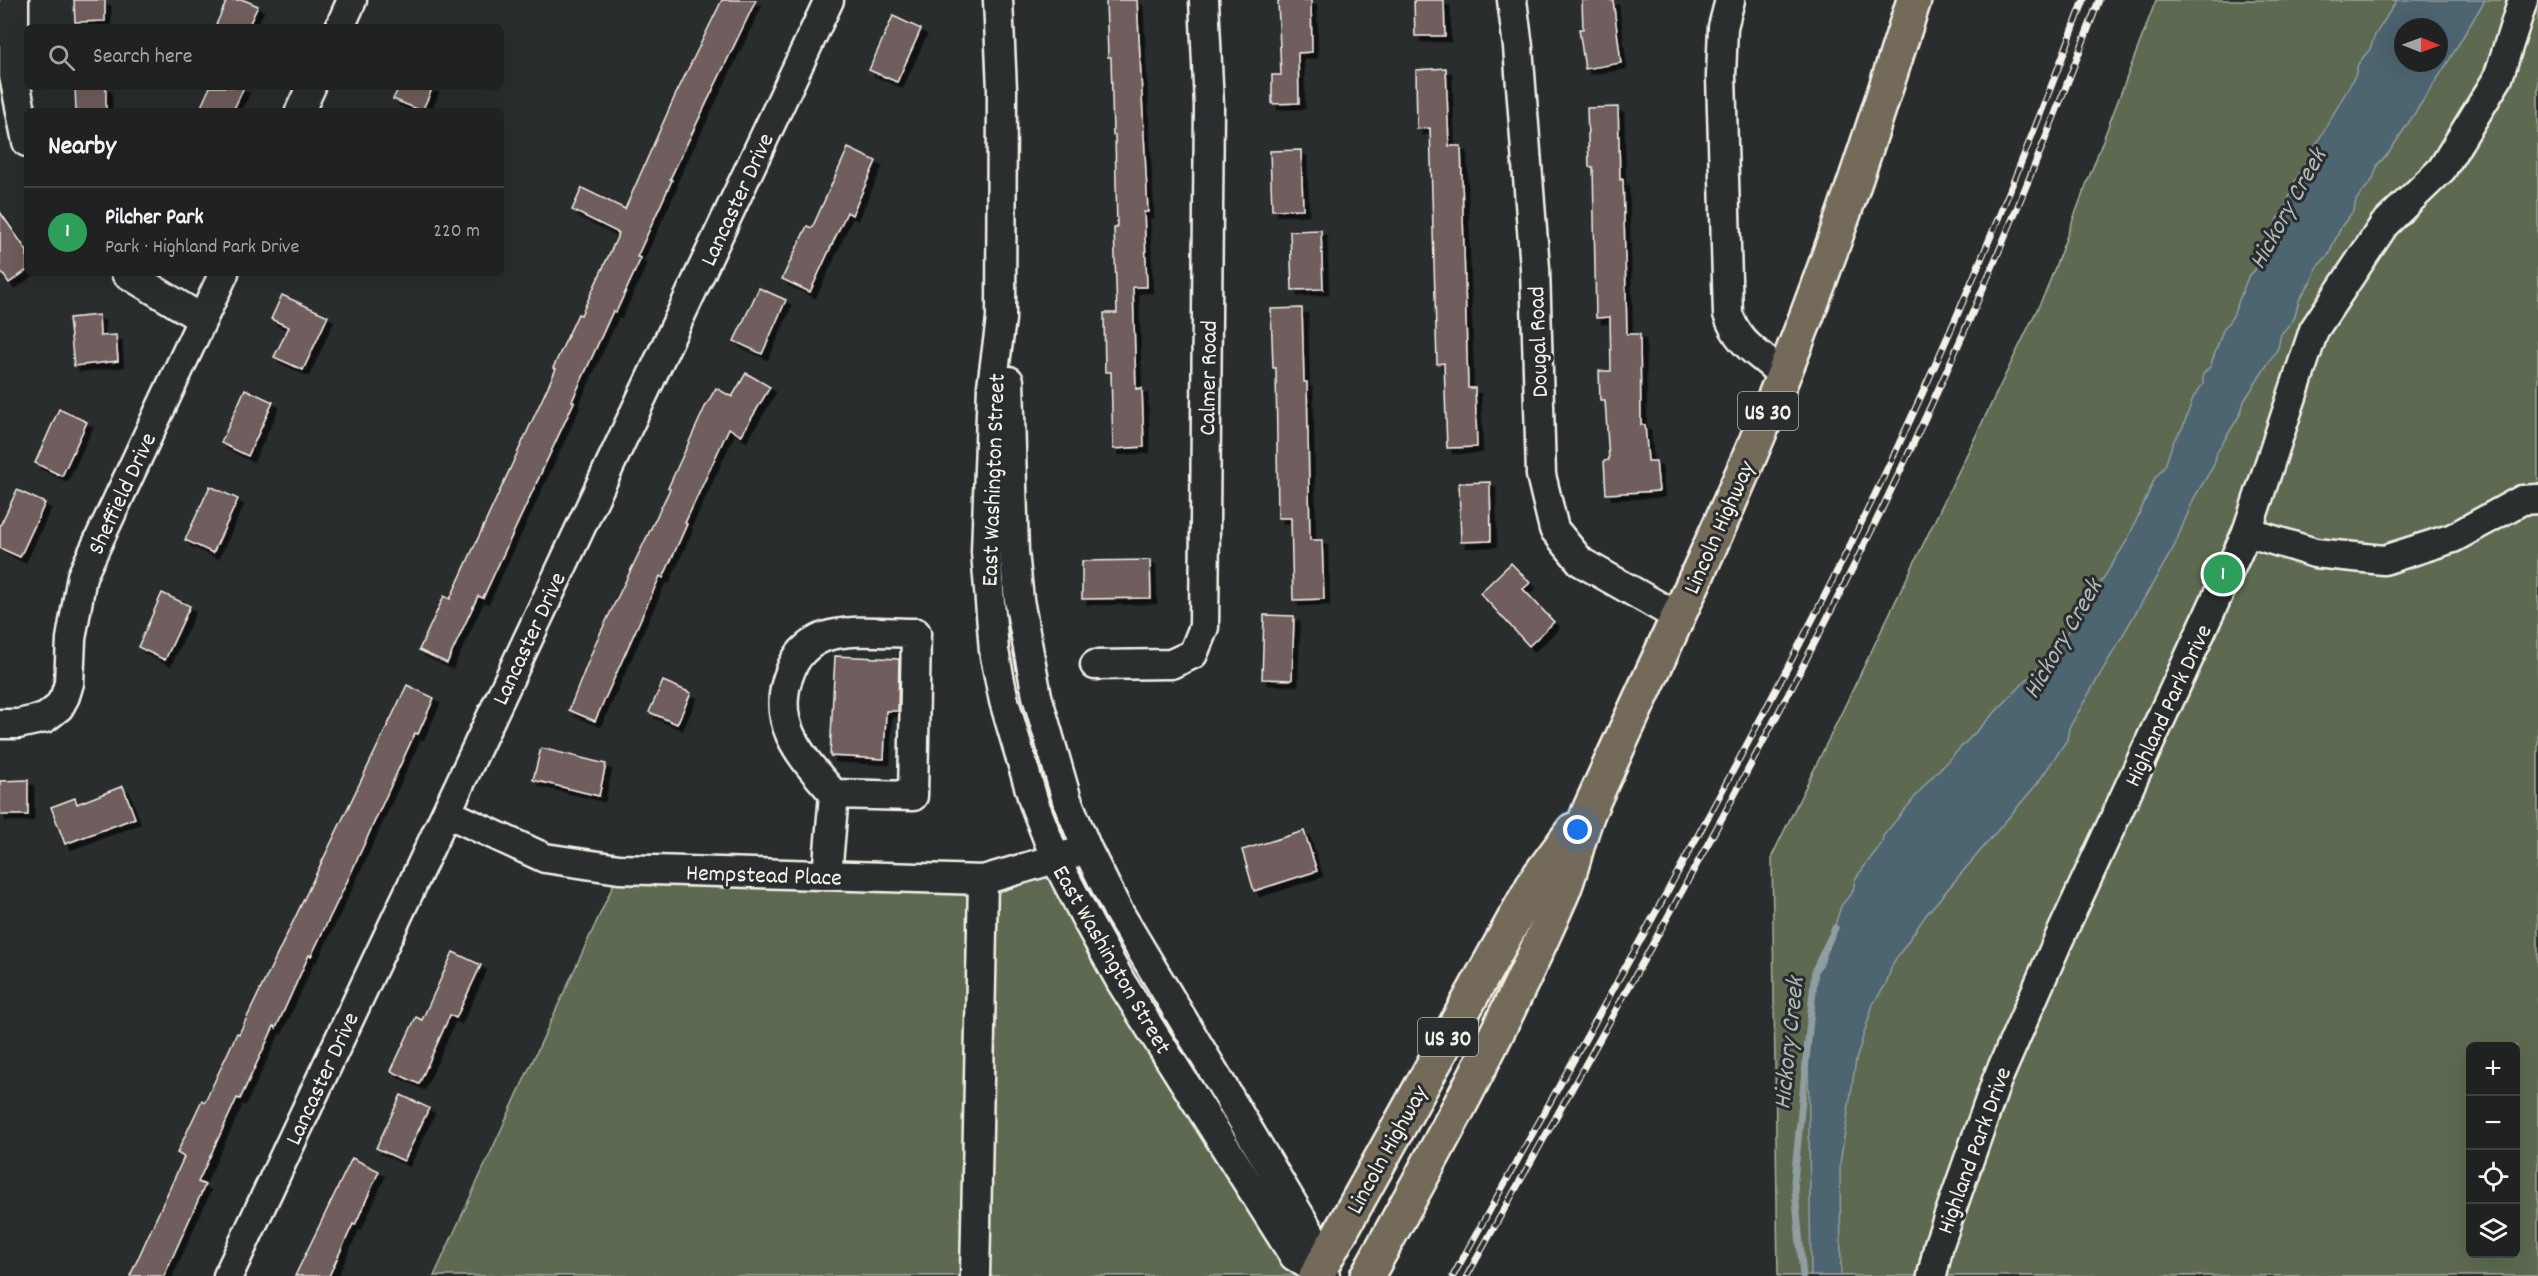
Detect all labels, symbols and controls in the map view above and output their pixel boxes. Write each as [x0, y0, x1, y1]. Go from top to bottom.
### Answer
north arrow [2394, 18, 2448, 72]
search box [24, 24, 504, 90]
icon: search [45, 41, 78, 74]
text: Search here [93, 42, 192, 73]
street label: Lancaster Drive [693, 128, 784, 272]
text: Nearby [48, 129, 116, 166]
water label: Hickory Creek [2241, 141, 2339, 277]
text: Pilcher Park [105, 203, 204, 234]
text: 1 [65, 218, 70, 246]
text: 220 m [433, 218, 480, 246]
text: Park · Highland Park Drive [105, 234, 299, 262]
street label: Dougal Road [1521, 286, 1559, 398]
street label: Calmer Road [1192, 320, 1228, 436]
street label: East Washington Street [974, 373, 1016, 587]
road number: US 30 [1738, 392, 1798, 430]
street label: Sheffield Drive [81, 428, 167, 561]
street label: Lincoln Highway [1676, 455, 1766, 600]
pin: 1 [2204, 552, 2242, 596]
street label: Lancaster Drive [485, 567, 576, 711]
water label: Hickory Creek [2015, 571, 2114, 707]
street label: Highland Park Drive [2117, 619, 2222, 793]
your location [1563, 815, 1592, 844]
street label: Hempstead Place [685, 857, 842, 897]
street label: East Washington Street [1042, 860, 1178, 1061]
water label: Hickory Creek [1765, 973, 1816, 1111]
street label: Lancaster Drive [278, 1007, 369, 1151]
road number: US 30 [1418, 1018, 1478, 1056]
map controls [2466, 1042, 2520, 1258]
button: + [2466, 1042, 2520, 1096]
street label: Highland Park Drive [1930, 1063, 2022, 1239]
street label: Lincoln Highway [1339, 1079, 1439, 1221]
button: − [2466, 1096, 2520, 1150]
button: locate [2466, 1150, 2520, 1204]
button: layers [2466, 1204, 2520, 1258]

